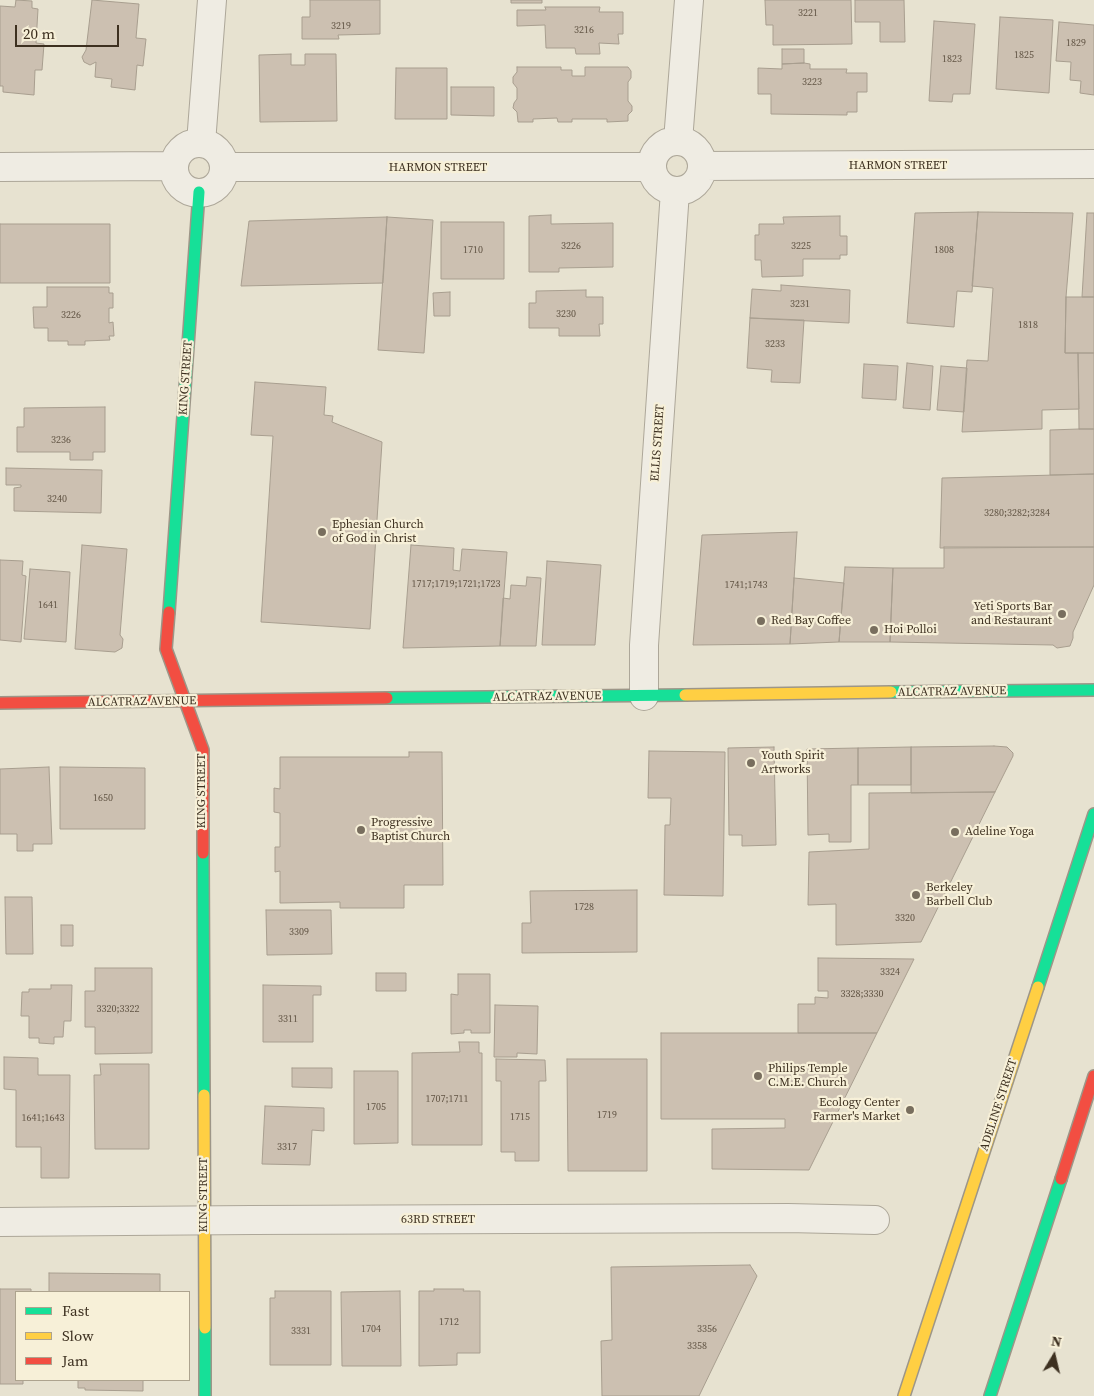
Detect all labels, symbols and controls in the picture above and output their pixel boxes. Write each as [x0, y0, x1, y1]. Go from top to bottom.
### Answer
house number: 3221 [798, 7, 818, 19]
scale bar [18, 15, 121, 47]
house number: 3219 [331, 20, 351, 32]
text: 20 m [23, 23, 55, 44]
house number: 3216 [574, 24, 594, 36]
house number: 1829 [1066, 37, 1086, 49]
house number: 1825 [1014, 49, 1034, 61]
house number: 1823 [942, 53, 962, 65]
house number: 3223 [802, 76, 822, 88]
street label: HARMON STREET [849, 159, 947, 173]
street label: HARMON STREET [389, 161, 487, 175]
house number: 3226 [561, 240, 581, 252]
house number: 3225 [791, 240, 811, 252]
house number: 1710 [463, 244, 483, 256]
house number: 1808 [934, 244, 954, 256]
house number: 3231 [790, 298, 810, 310]
house number: 3230 [556, 308, 576, 320]
house number: 3226 [61, 309, 81, 321]
house number: 1818 [1018, 319, 1038, 331]
house number: 3233 [765, 338, 785, 350]
street label: KING STREET [176, 340, 196, 416]
street label: ELLIS STREET [648, 404, 668, 482]
house number: 3236 [51, 434, 71, 446]
house number: 3240 [47, 493, 67, 505]
house number: 3280;3282;3284 [984, 507, 1050, 519]
place label: Ephesian Church of God in Christ [332, 518, 424, 546]
marker: Ephesian Church of God in Christ [316, 526, 328, 538]
house number: 1717;1719;1721;1723 [412, 578, 500, 590]
house number: 1741;1743 [725, 579, 767, 591]
house number: 1641 [38, 599, 58, 611]
place label: Yeti Sports Bar and Restaurant [971, 600, 1052, 628]
marker: Yeti Sports Bar and Restaurant [1056, 608, 1068, 620]
place label: Red Bay Coffee [771, 614, 851, 628]
marker: Red Bay Coffee [755, 615, 767, 627]
place label: Hoi Polloi [884, 623, 937, 637]
marker: Hoi Polloi [868, 624, 880, 636]
street label: ALCATRAZ AVENUE [898, 684, 1006, 700]
street label: ALCATRAZ AVENUE [493, 689, 601, 705]
street label: ALCATRAZ AVENUE [88, 694, 196, 710]
place label: Youth Spirit Artworks [761, 749, 824, 777]
street label: KING STREET [195, 754, 209, 828]
marker: Youth Spirit Artworks [745, 757, 757, 769]
house number: 1650 [93, 792, 113, 804]
place label: Progressive Baptist Church [371, 816, 450, 844]
marker: Progressive Baptist Church [355, 824, 367, 836]
place label: Adeline Yoga [965, 825, 1034, 839]
marker: Adeline Yoga [949, 826, 961, 838]
place label: Berkeley Barbell Club [926, 881, 992, 909]
marker: Berkeley Barbell Club [910, 889, 922, 901]
house number: 1728 [574, 901, 594, 913]
house number: 3320 [895, 912, 915, 924]
house number: 3309 [289, 926, 309, 938]
house number: 3324 [880, 966, 900, 978]
house number: 3328;3330 [841, 988, 883, 1000]
house number: 3320;3322 [97, 1003, 139, 1015]
house number: 3311 [278, 1013, 298, 1025]
street label: ADELINE STREET [977, 1057, 1021, 1153]
place label: Philips Temple C.M.E. Church [768, 1062, 848, 1090]
marker: Philips Temple C.M.E. Church [752, 1070, 764, 1082]
house number: 1707;1711 [426, 1093, 468, 1105]
place label: Ecology Center Farmer's Market [813, 1096, 900, 1124]
house number: 1705 [366, 1101, 386, 1113]
marker: Ecology Center Farmer's Market [904, 1104, 916, 1116]
house number: 1719 [597, 1109, 617, 1121]
house number: 1715 [510, 1111, 530, 1123]
house number: 1641;1643 [22, 1112, 64, 1124]
house number: 3317 [277, 1141, 297, 1153]
street label: KING STREET [197, 1158, 211, 1232]
street label: 63RD STREET [401, 1213, 475, 1227]
legend [15, 1291, 190, 1381]
text: Fast [62, 1300, 89, 1321]
house number: 1712 [439, 1316, 459, 1328]
house number: 1704 [361, 1323, 381, 1335]
house number: 3356 [697, 1323, 717, 1335]
text: Slow [62, 1325, 94, 1346]
house number: 3331 [291, 1325, 311, 1337]
north arrow [1029, 1331, 1079, 1381]
text: N [1050, 1331, 1063, 1352]
house number: 3358 [687, 1340, 707, 1352]
text: Jam [62, 1350, 88, 1371]

